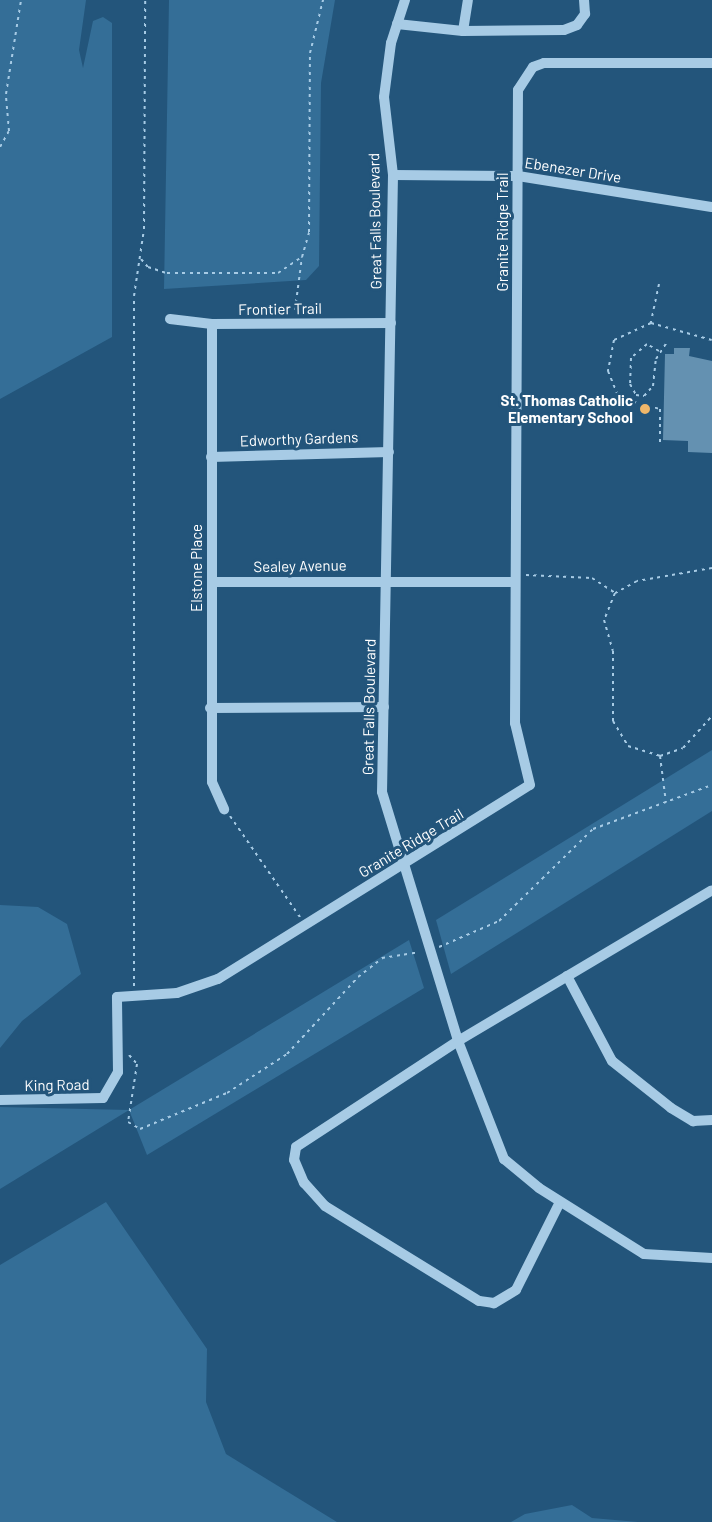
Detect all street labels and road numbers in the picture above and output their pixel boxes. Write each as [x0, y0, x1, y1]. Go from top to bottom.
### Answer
street label: Great Falls Boulevard [365, 153, 385, 289]
street label: Ebenezer Drive [523, 153, 623, 187]
street label: Granite Ridge Trail [494, 173, 512, 291]
street label: Frontier Trail [238, 299, 322, 319]
street label: Edworthy Gardens [239, 428, 359, 450]
street label: Elstone Place [188, 524, 206, 612]
street label: Sealey Avenue [253, 556, 347, 576]
street label: Great Falls Boulevard [359, 639, 379, 775]
street label: Granite Ridge Trail [355, 805, 467, 881]
street label: King Road [24, 1075, 90, 1095]

